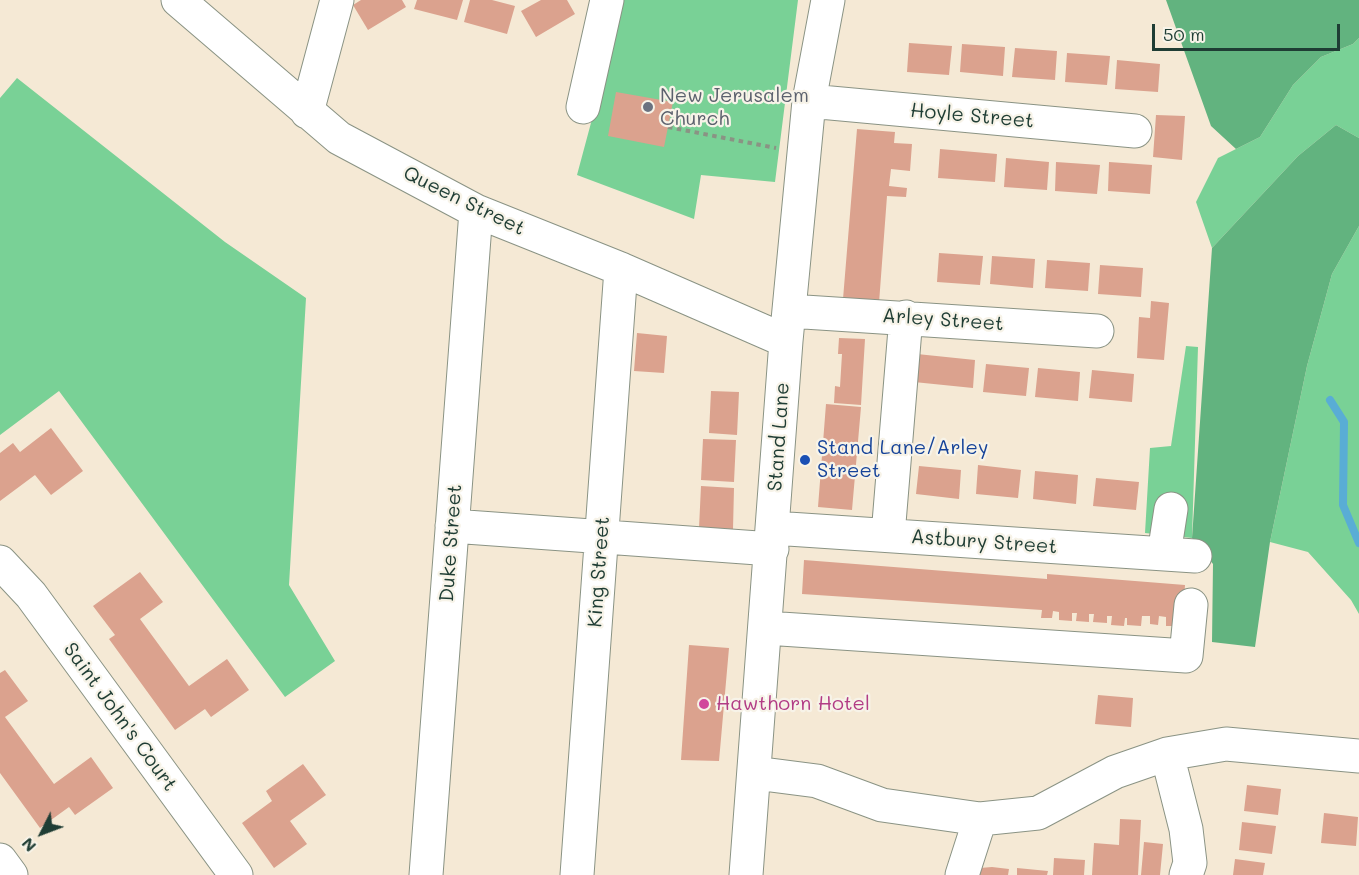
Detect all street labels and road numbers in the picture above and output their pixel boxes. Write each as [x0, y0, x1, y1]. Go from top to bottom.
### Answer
street label: Hoyle Street [909, 99, 1035, 133]
street label: Queen Street [399, 161, 529, 241]
street label: Arley Street [881, 304, 1005, 336]
street label: Stand Lane [763, 382, 795, 492]
street label: Duke Street [435, 483, 467, 603]
street label: King Street [583, 516, 615, 628]
street label: Astbury Street [910, 525, 1058, 559]
street label: Saint John's Court [58, 638, 182, 796]

